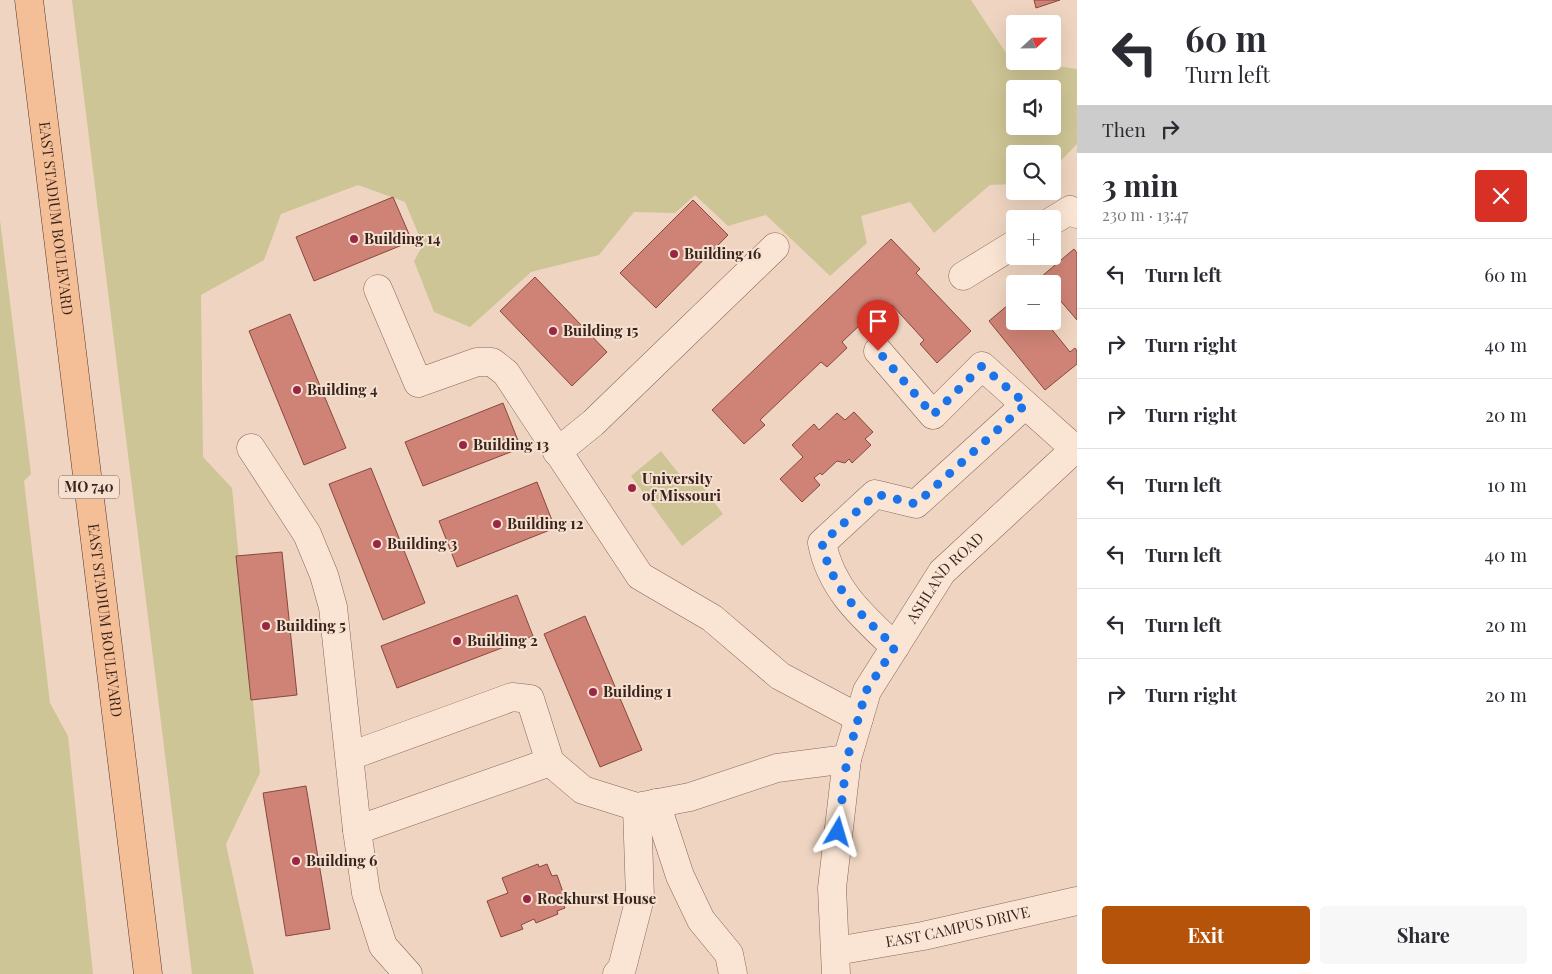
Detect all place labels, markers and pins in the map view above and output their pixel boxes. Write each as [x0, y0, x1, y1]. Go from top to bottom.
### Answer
place label: Building 14 [364, 228, 441, 248]
marker: Building 14 [348, 233, 360, 245]
place label: Building 16 [684, 243, 761, 263]
marker: Building 16 [668, 248, 680, 260]
pin [857, 300, 899, 351]
place label: Building 15 [563, 320, 639, 340]
marker: Building 15 [547, 325, 559, 337]
place label: Building 4 [307, 379, 378, 399]
marker: Building 4 [291, 384, 303, 396]
place label: Building 13 [473, 434, 549, 454]
marker: Building 13 [457, 439, 469, 451]
place label: University of Missouri [642, 468, 721, 505]
marker: University of Missouri [626, 482, 638, 494]
place label: Building 12 [507, 513, 584, 533]
marker: Building 12 [491, 518, 503, 530]
place label: Building 3 [387, 533, 457, 553]
marker: Building 3 [371, 538, 383, 550]
place label: Building 5 [276, 615, 346, 635]
marker: Building 5 [260, 620, 272, 632]
place label: Building 2 [467, 630, 538, 650]
marker: Building 2 [451, 635, 463, 647]
place label: Building 1 [603, 681, 672, 701]
marker: Building 1 [587, 686, 599, 698]
place label: Building 6 [306, 850, 377, 870]
marker: Building 6 [290, 855, 302, 867]
place label: Rockhurst House [537, 888, 657, 908]
marker: Rockhurst House [521, 893, 533, 905]

